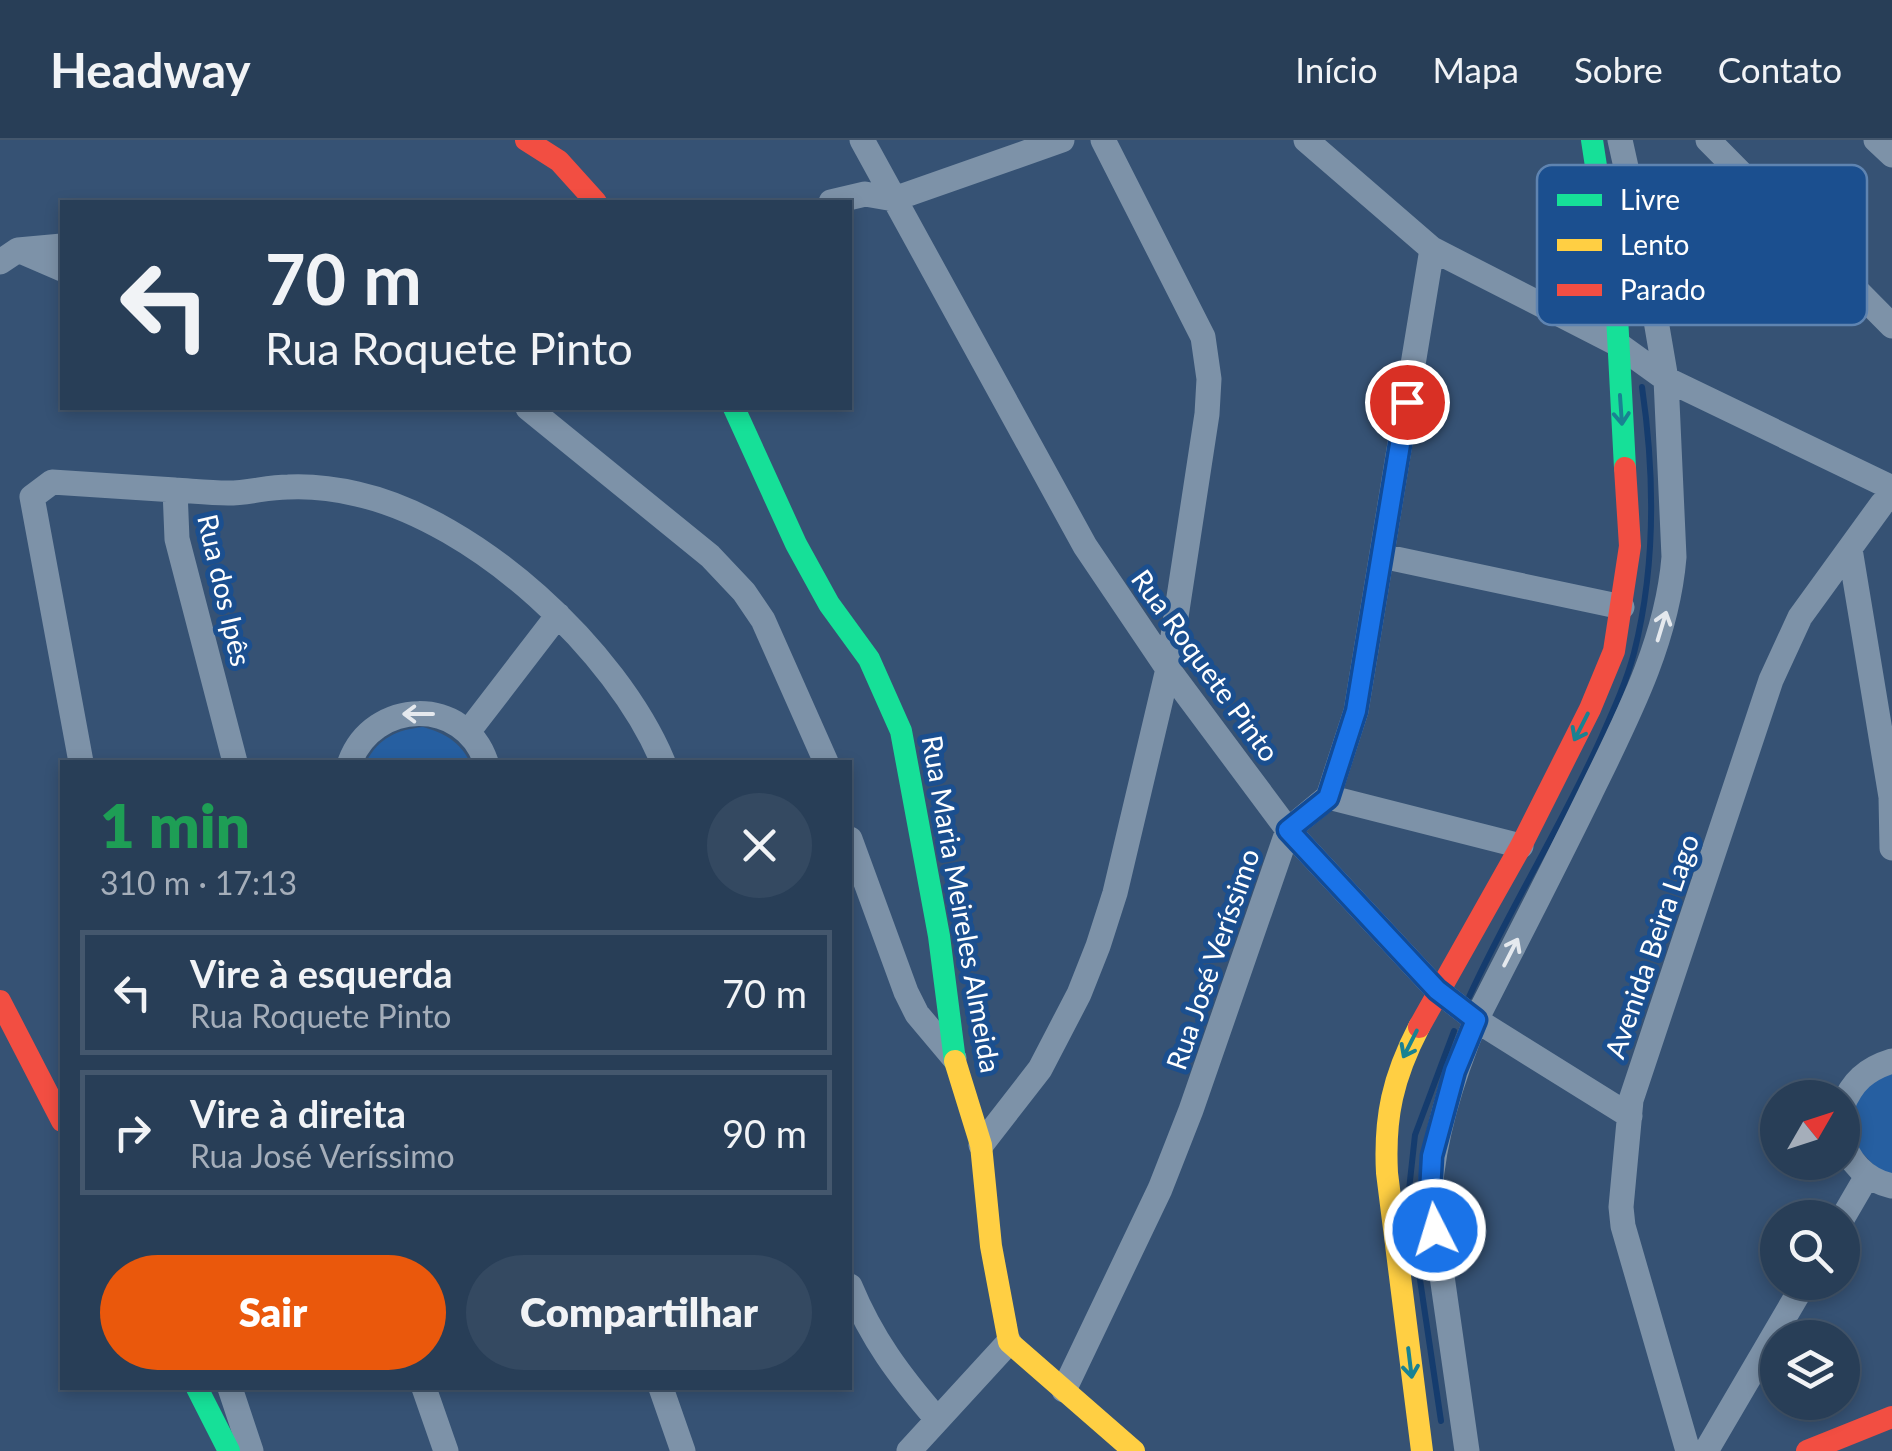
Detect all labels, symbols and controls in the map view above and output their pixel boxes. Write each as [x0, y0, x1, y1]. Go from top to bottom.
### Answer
text: Headway [50, 41, 251, 98]
text: Início [1295, 48, 1378, 90]
text: Mapa [1433, 48, 1519, 90]
text: Sobre [1574, 48, 1663, 90]
text: Contato [1718, 48, 1842, 90]
legend [1537, 165, 1867, 325]
text: Livre [1620, 182, 1680, 216]
text: Lento [1620, 227, 1689, 261]
text: 70 m [265, 236, 422, 320]
icon: left [100, 240, 230, 370]
text: Parado [1620, 272, 1706, 306]
text: Rua Roquete Pinto [265, 321, 633, 375]
pin [1365, 360, 1450, 445]
icon: arrive [1380, 375, 1435, 430]
one-way arrow [1612, 394, 1631, 426]
street label: Rua dos Ipês [191, 511, 259, 669]
street label: Rua Roquete Pinto [1125, 562, 1287, 768]
one-way arrow [1654, 610, 1672, 642]
one-way arrow [402, 705, 435, 724]
one-way arrow [1571, 712, 1590, 741]
street label: Rua Maria Meireles Almeida [916, 733, 1008, 1075]
text: 1 min [100, 789, 250, 861]
button: close [707, 793, 812, 898]
street label: Avenida Beira Lago [1597, 829, 1705, 1063]
street label: Rua José Veríssimo [1158, 844, 1266, 1074]
text: 310 m · 17:13 [100, 863, 297, 902]
one-way arrow [1502, 937, 1521, 967]
text: Vire à esquerda [190, 950, 453, 996]
icon: left [105, 965, 160, 1020]
text: 70 m [722, 970, 807, 1016]
text: Rua Roquete Pinto [190, 996, 451, 1035]
one-way arrow [1400, 1028, 1419, 1058]
north arrow [1760, 1080, 1860, 1180]
map controls [1760, 1080, 1860, 1420]
text: Vire à direita [190, 1090, 406, 1136]
icon: right [105, 1105, 160, 1160]
text: 90 m [722, 1110, 807, 1156]
text: Rua José Veríssimo [190, 1136, 455, 1175]
position arrow [1383, 1178, 1487, 1282]
button: search [1760, 1200, 1860, 1300]
button: Sair [100, 1255, 446, 1370]
button: Compartilhar [466, 1255, 812, 1370]
button: layers [1760, 1320, 1860, 1420]
one-way arrow [1402, 1346, 1420, 1379]

